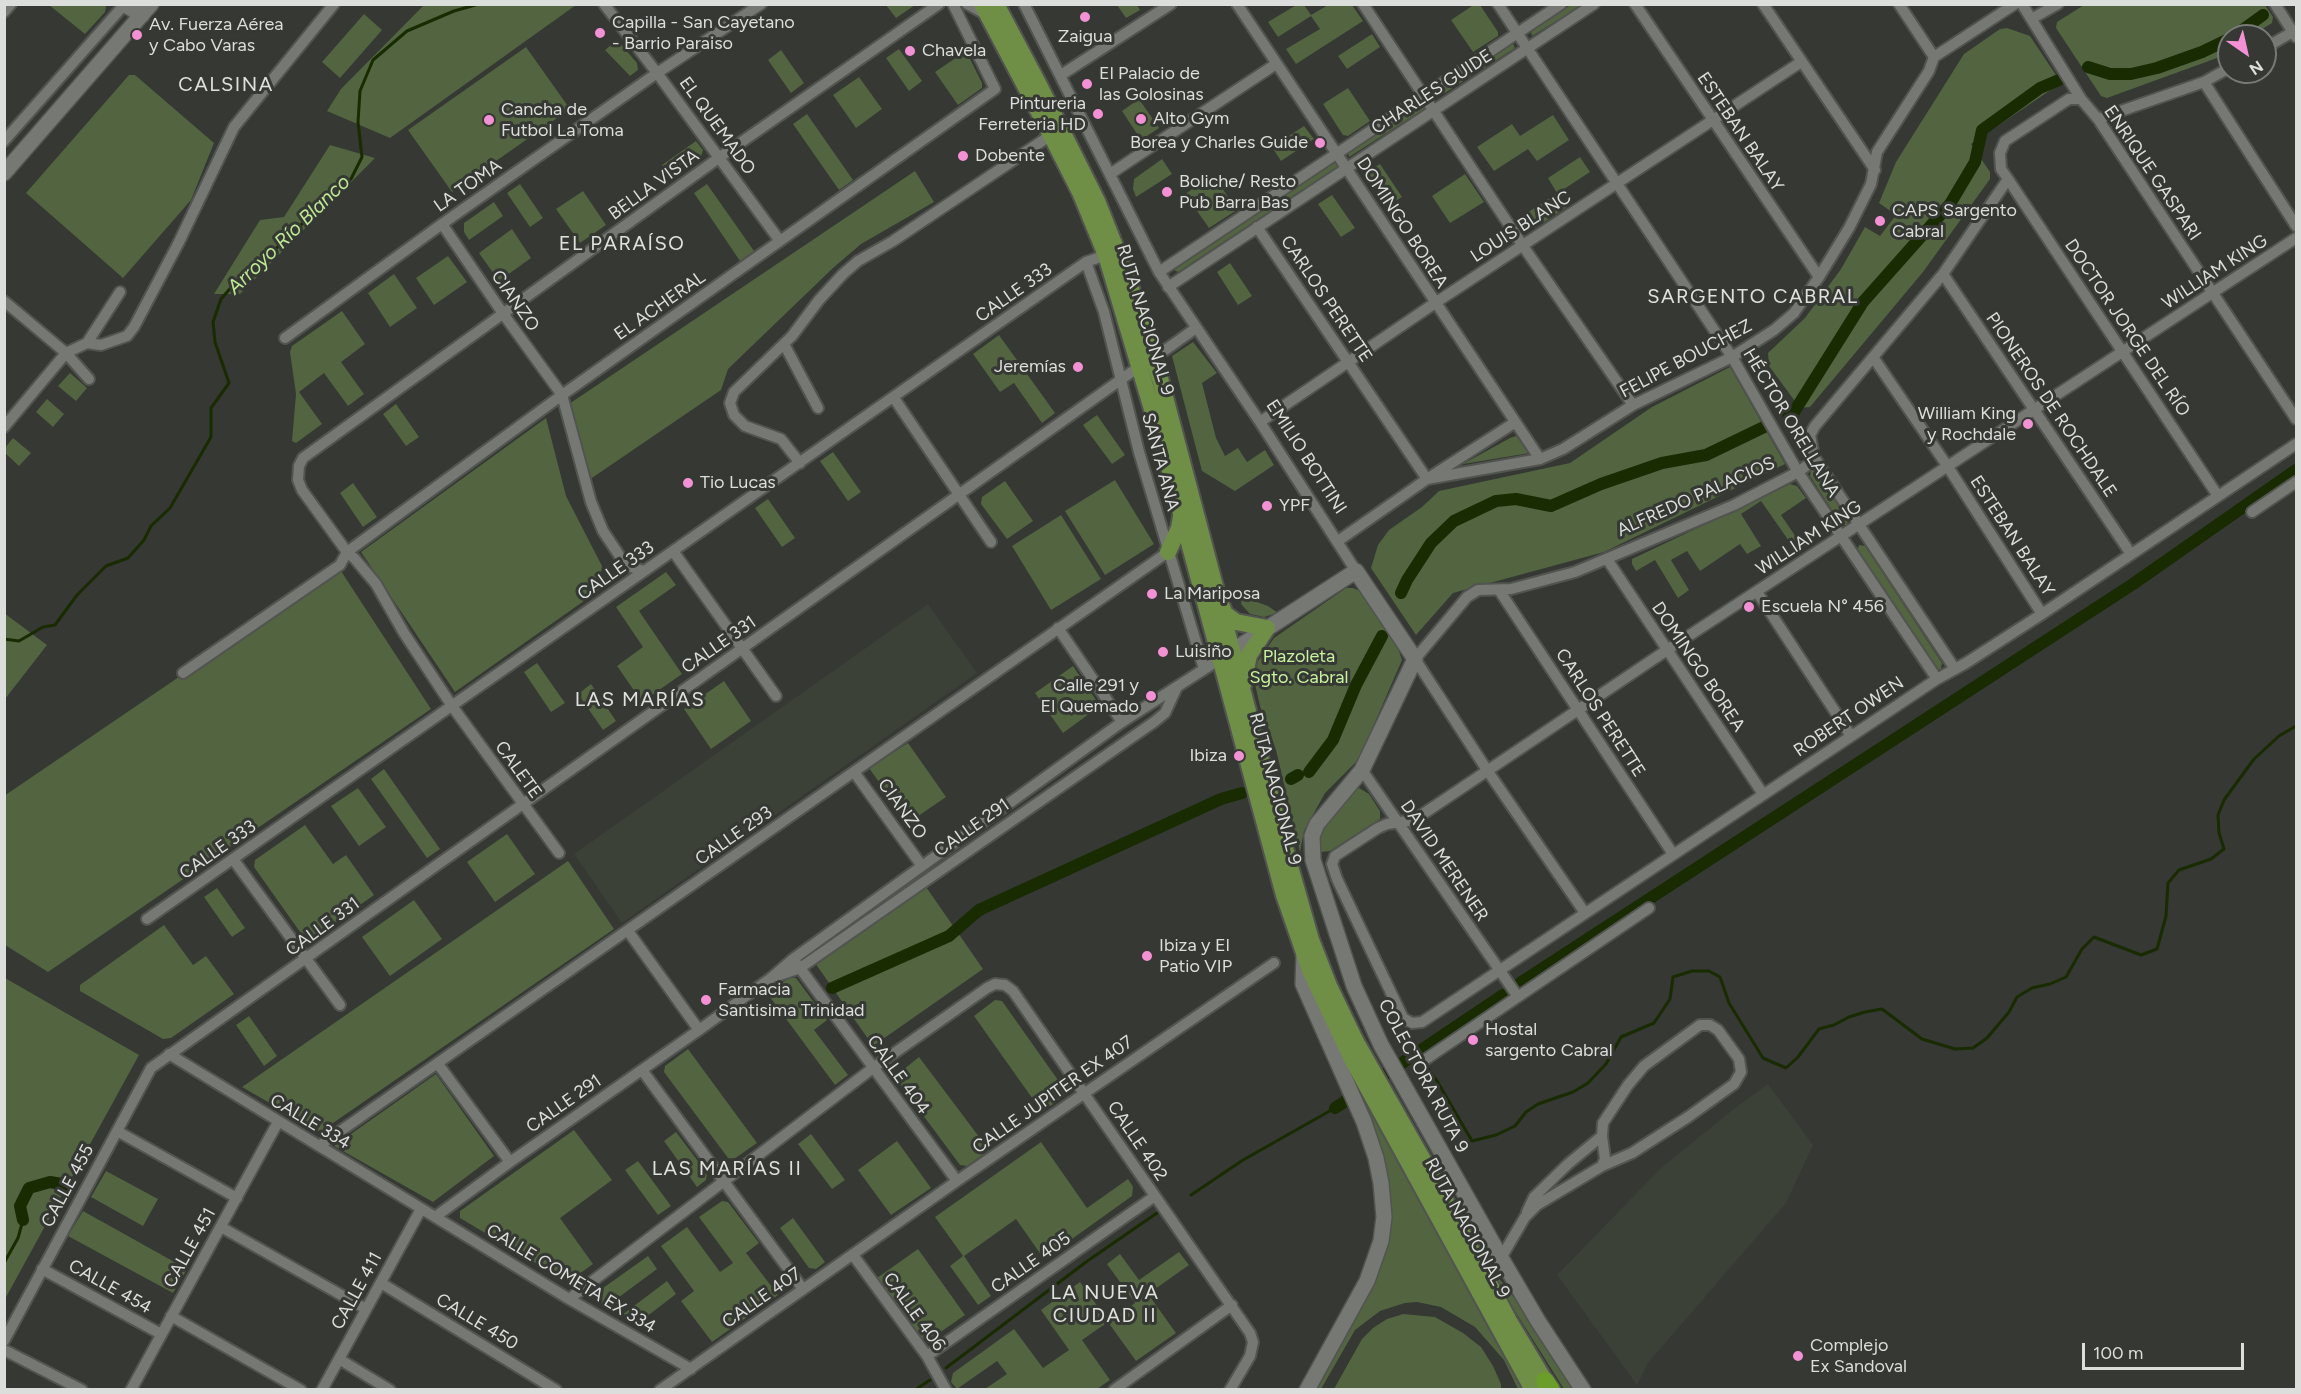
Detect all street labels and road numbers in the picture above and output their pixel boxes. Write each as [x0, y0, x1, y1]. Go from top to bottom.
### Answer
street label: CHARLES GUIDE [1367, 45, 1497, 139]
street label: ESTEBAN BALAY [1692, 68, 1788, 196]
street label: EL QUEMADO [674, 73, 760, 179]
street label: ENRIQUE GASPARI [2099, 101, 2205, 245]
street label: BELLA VISTA [605, 145, 703, 225]
street label: DOMINGO BOREA [1352, 154, 1452, 292]
street label: LA TOMA [430, 155, 506, 217]
street label: LOUIS BLANC [1467, 186, 1575, 268]
street label: WILLIAM KING [2158, 230, 2272, 314]
street label: CARLOS PERETTE [1276, 231, 1376, 367]
street label: DOCTOR JORGE DEL RÍO [2060, 235, 2194, 421]
street label: RUTA NACIONAL 9 [1112, 242, 1178, 398]
street label: CALLE 333 [972, 259, 1056, 327]
street label: CIANZO [486, 266, 544, 336]
street label: EL ACHERAL [610, 267, 710, 345]
street label: PIONEROS DE ROCHDALE [1981, 308, 2121, 502]
street label: FELIPE BOUCHEZ [1616, 315, 1756, 403]
street label: HÉCTOR ORELLANA [1738, 345, 1844, 501]
street label: EMILIO BOTTINI [1261, 396, 1351, 518]
street label: SANTA ANA [1137, 411, 1183, 513]
street label: ALFREDO PALACIOS [1614, 452, 1778, 542]
street label: ESTEBAN BALAY [1965, 472, 2059, 600]
street label: WILLIAM KING [1752, 496, 1866, 580]
street label: CALLE 333 [574, 537, 658, 605]
street label: DOMINGO BOREA [1647, 598, 1749, 736]
street label: CALLE 331 [678, 611, 760, 679]
street label: CARLOS PERETTE [1551, 645, 1649, 781]
street label: ROBERT OWEN [1790, 672, 1908, 762]
street label: RUTA NACIONAL 9 [1244, 710, 1306, 868]
street label: CALETE [490, 737, 546, 803]
street label: CIANZO [873, 775, 931, 843]
street label: CALLE 291 [930, 794, 1014, 862]
street label: DAVID MERENER [1395, 796, 1493, 926]
street label: CALLE 293 [691, 802, 777, 870]
street label: CALLE 333 [176, 816, 260, 884]
street label: CALLE 331 [282, 893, 364, 961]
street label: COLECTORA RUTA 9 [1373, 995, 1473, 1157]
street label: CALLE 404 [862, 1031, 934, 1119]
street label: CALLE JUPITER EX 407 [969, 1031, 1137, 1159]
street label: CALLE 291 [522, 1070, 606, 1138]
street label: CALLE 334 [266, 1090, 354, 1154]
street label: CALLE 402 [1102, 1097, 1172, 1185]
street label: CALLE 455 [37, 1141, 99, 1231]
street label: RUTA NACIONAL 9 [1420, 1154, 1514, 1302]
street label: CALLE 451 [159, 1204, 221, 1292]
street label: CALLE COMETA EX 334 [482, 1220, 660, 1338]
street label: CALLE 405 [987, 1228, 1075, 1298]
street label: CALLE 411 [327, 1249, 387, 1333]
street label: CALLE 454 [65, 1255, 155, 1319]
street label: CALLE 407 [718, 1263, 806, 1333]
street label: CALLE 406 [878, 1268, 950, 1356]
street label: CALLE 450 [432, 1289, 522, 1355]

